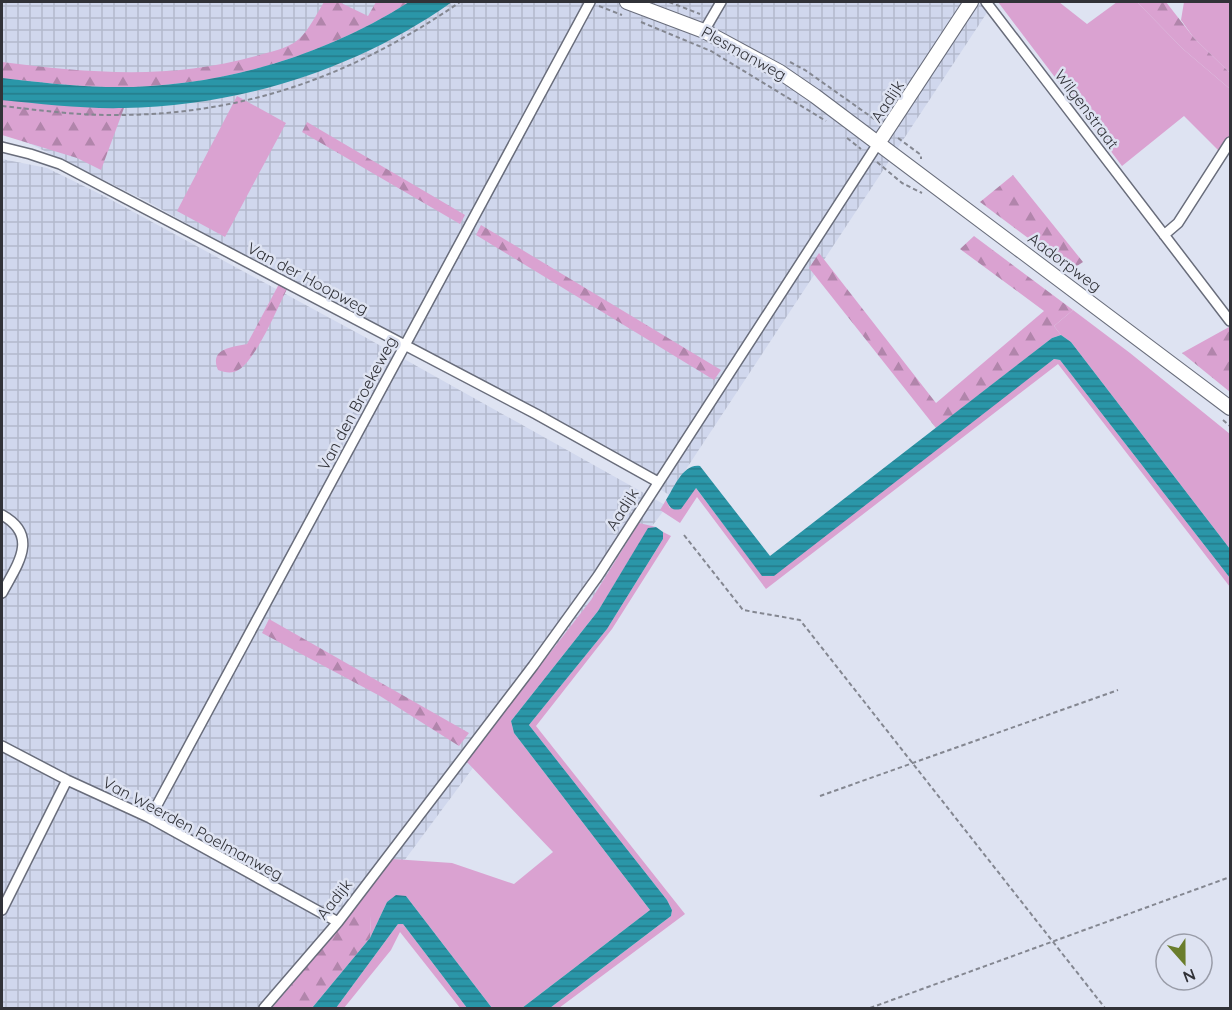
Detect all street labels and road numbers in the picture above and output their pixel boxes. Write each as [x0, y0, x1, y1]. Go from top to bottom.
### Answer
street label: Plesmanweg [698, 21, 790, 85]
street label: Wilgenstraat [1051, 65, 1123, 153]
street label: Aadijk [866, 76, 908, 126]
street label: Aadorpweg [1024, 228, 1106, 296]
street label: Van der Hoopweg [244, 238, 372, 318]
street label: Van den Broekeweg [313, 332, 401, 474]
street label: Aadijk [601, 484, 643, 534]
street label: Van Weerden Poelmanweg [99, 772, 287, 884]
street label: Aadijk [312, 875, 356, 923]

